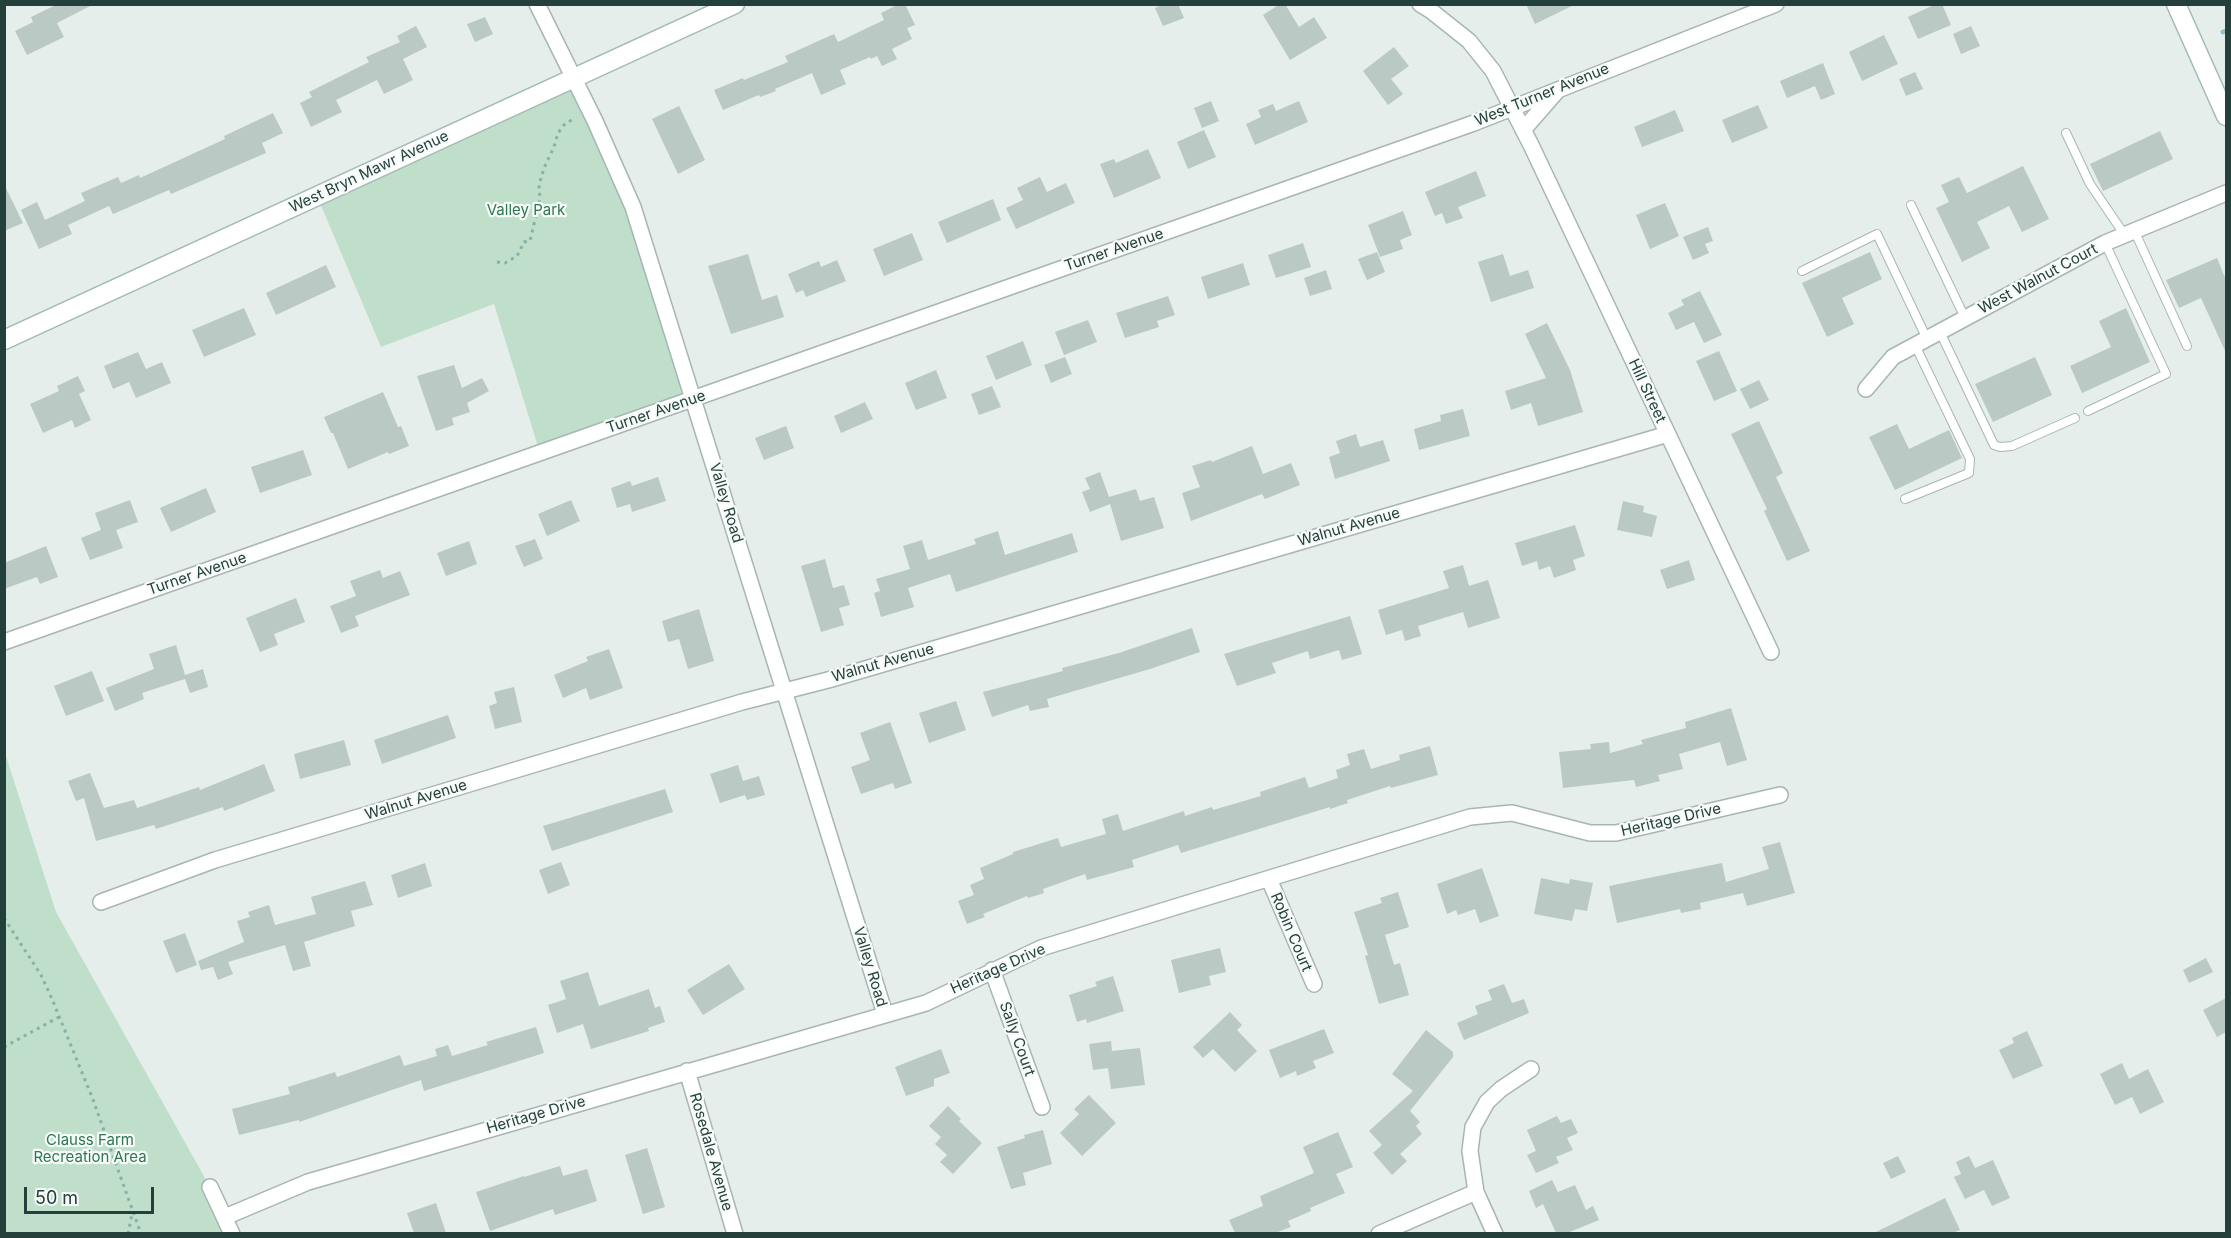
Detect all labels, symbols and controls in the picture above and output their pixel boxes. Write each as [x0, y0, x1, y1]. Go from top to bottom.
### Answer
street label: West Turner Avenue [1472, 60, 1612, 130]
street label: West Bryn Mawr Avenue [286, 127, 452, 217]
park label: Valley Park [487, 201, 565, 219]
street label: Turner Avenue [1062, 225, 1166, 275]
street label: West Walnut Court [1975, 240, 2101, 318]
street label: Hill Street [1624, 356, 1670, 426]
street label: Turner Avenue [604, 387, 708, 437]
street label: Valley Road [705, 461, 747, 545]
street label: Walnut Avenue [1296, 504, 1402, 550]
street label: Turner Avenue [145, 549, 249, 599]
street label: Walnut Avenue [830, 640, 936, 686]
street label: Walnut Avenue [363, 776, 469, 824]
street label: Heritage Drive [1619, 800, 1723, 840]
street label: Robin Court [1266, 890, 1316, 974]
street label: Valley Road [849, 925, 891, 1009]
street label: Heritage Drive [948, 940, 1048, 998]
street label: Sally Court [995, 999, 1039, 1079]
street label: Rosedale Avenue [686, 1091, 736, 1213]
street label: Heritage Drive [484, 1092, 588, 1138]
park label: Clauss Farm Recreation Area [33, 1131, 147, 1166]
scale bar [27, 1175, 158, 1213]
text: 50 m [35, 1187, 78, 1208]

